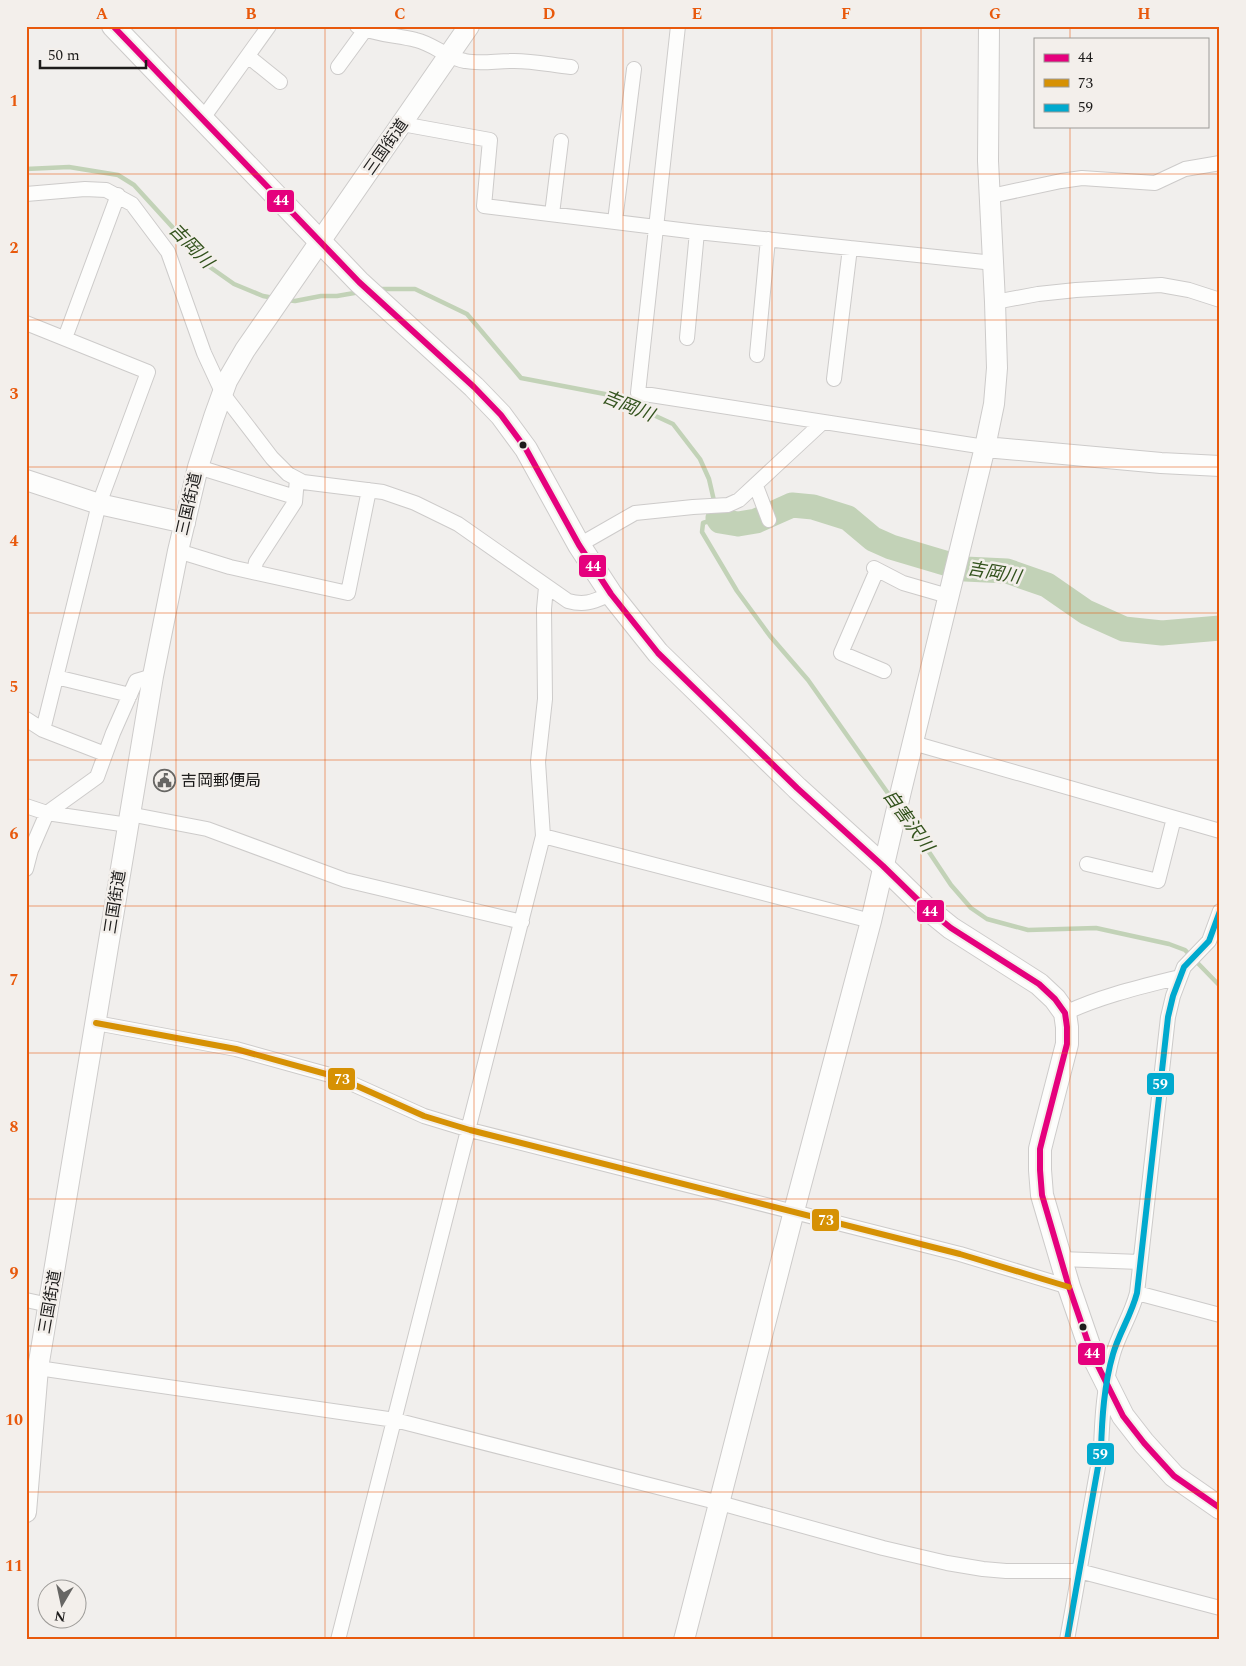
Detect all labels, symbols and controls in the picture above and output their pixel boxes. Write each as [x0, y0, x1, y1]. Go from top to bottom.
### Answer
text: A [96, 2, 109, 26]
text: B [245, 2, 257, 26]
text: C [394, 2, 406, 26]
text: D [543, 2, 556, 26]
text: E [692, 2, 702, 26]
text: F [841, 2, 851, 26]
text: G [989, 2, 1001, 26]
text: H [1137, 2, 1151, 26]
scale bar [40, 38, 146, 70]
legend [1034, 38, 1208, 128]
text: 50 m [48, 44, 80, 67]
text: 44 [1078, 46, 1094, 69]
text: 73 [1078, 72, 1094, 95]
text: 1 [10, 89, 18, 113]
text: 59 [1078, 96, 1093, 119]
street label: 三国街道 [358, 114, 414, 180]
line badge: 44 [266, 189, 295, 213]
text: 44 [273, 190, 289, 211]
water label: 吉岡川 [163, 217, 221, 276]
text: 2 [10, 236, 19, 260]
text: 3 [10, 382, 19, 406]
water label: 吉岡川 [598, 383, 660, 429]
unlabelled marker [518, 440, 528, 450]
street label: 三国街道 [170, 470, 208, 538]
text: 4 [10, 529, 19, 553]
line badge: 44 [578, 554, 607, 578]
water label: 吉岡川 [965, 555, 1025, 591]
text: 44 [585, 556, 601, 577]
text: 5 [10, 675, 18, 699]
public building icon: 吉岡郵便局 [153, 769, 177, 793]
place label: 吉岡郵便局 [181, 769, 261, 793]
water label: 自害沢川 [876, 784, 941, 860]
text: 6 [10, 822, 19, 846]
street label: 三国街道 [98, 869, 132, 935]
line badge: 44 [916, 899, 945, 923]
text: 44 [922, 901, 938, 922]
text: 7 [10, 968, 19, 992]
line badge: 73 [327, 1067, 356, 1091]
text: 73 [334, 1069, 350, 1090]
line badge: 59 [1146, 1072, 1175, 1096]
text: 59 [1152, 1074, 1168, 1095]
text: 8 [10, 1115, 19, 1139]
line badge: 73 [811, 1208, 840, 1232]
text: 73 [818, 1210, 834, 1231]
text: 9 [10, 1261, 19, 1285]
street label: 三国街道 [33, 1268, 67, 1336]
unlabelled marker [1078, 1322, 1088, 1332]
line badge: 44 [1077, 1342, 1106, 1366]
text: 44 [1084, 1343, 1100, 1364]
text: 10 [5, 1408, 23, 1432]
line badge: 59 [1086, 1442, 1115, 1466]
text: 59 [1092, 1444, 1108, 1465]
text: 11 [5, 1554, 23, 1578]
north arrow [38, 1578, 88, 1628]
text: N [53, 1605, 67, 1628]

